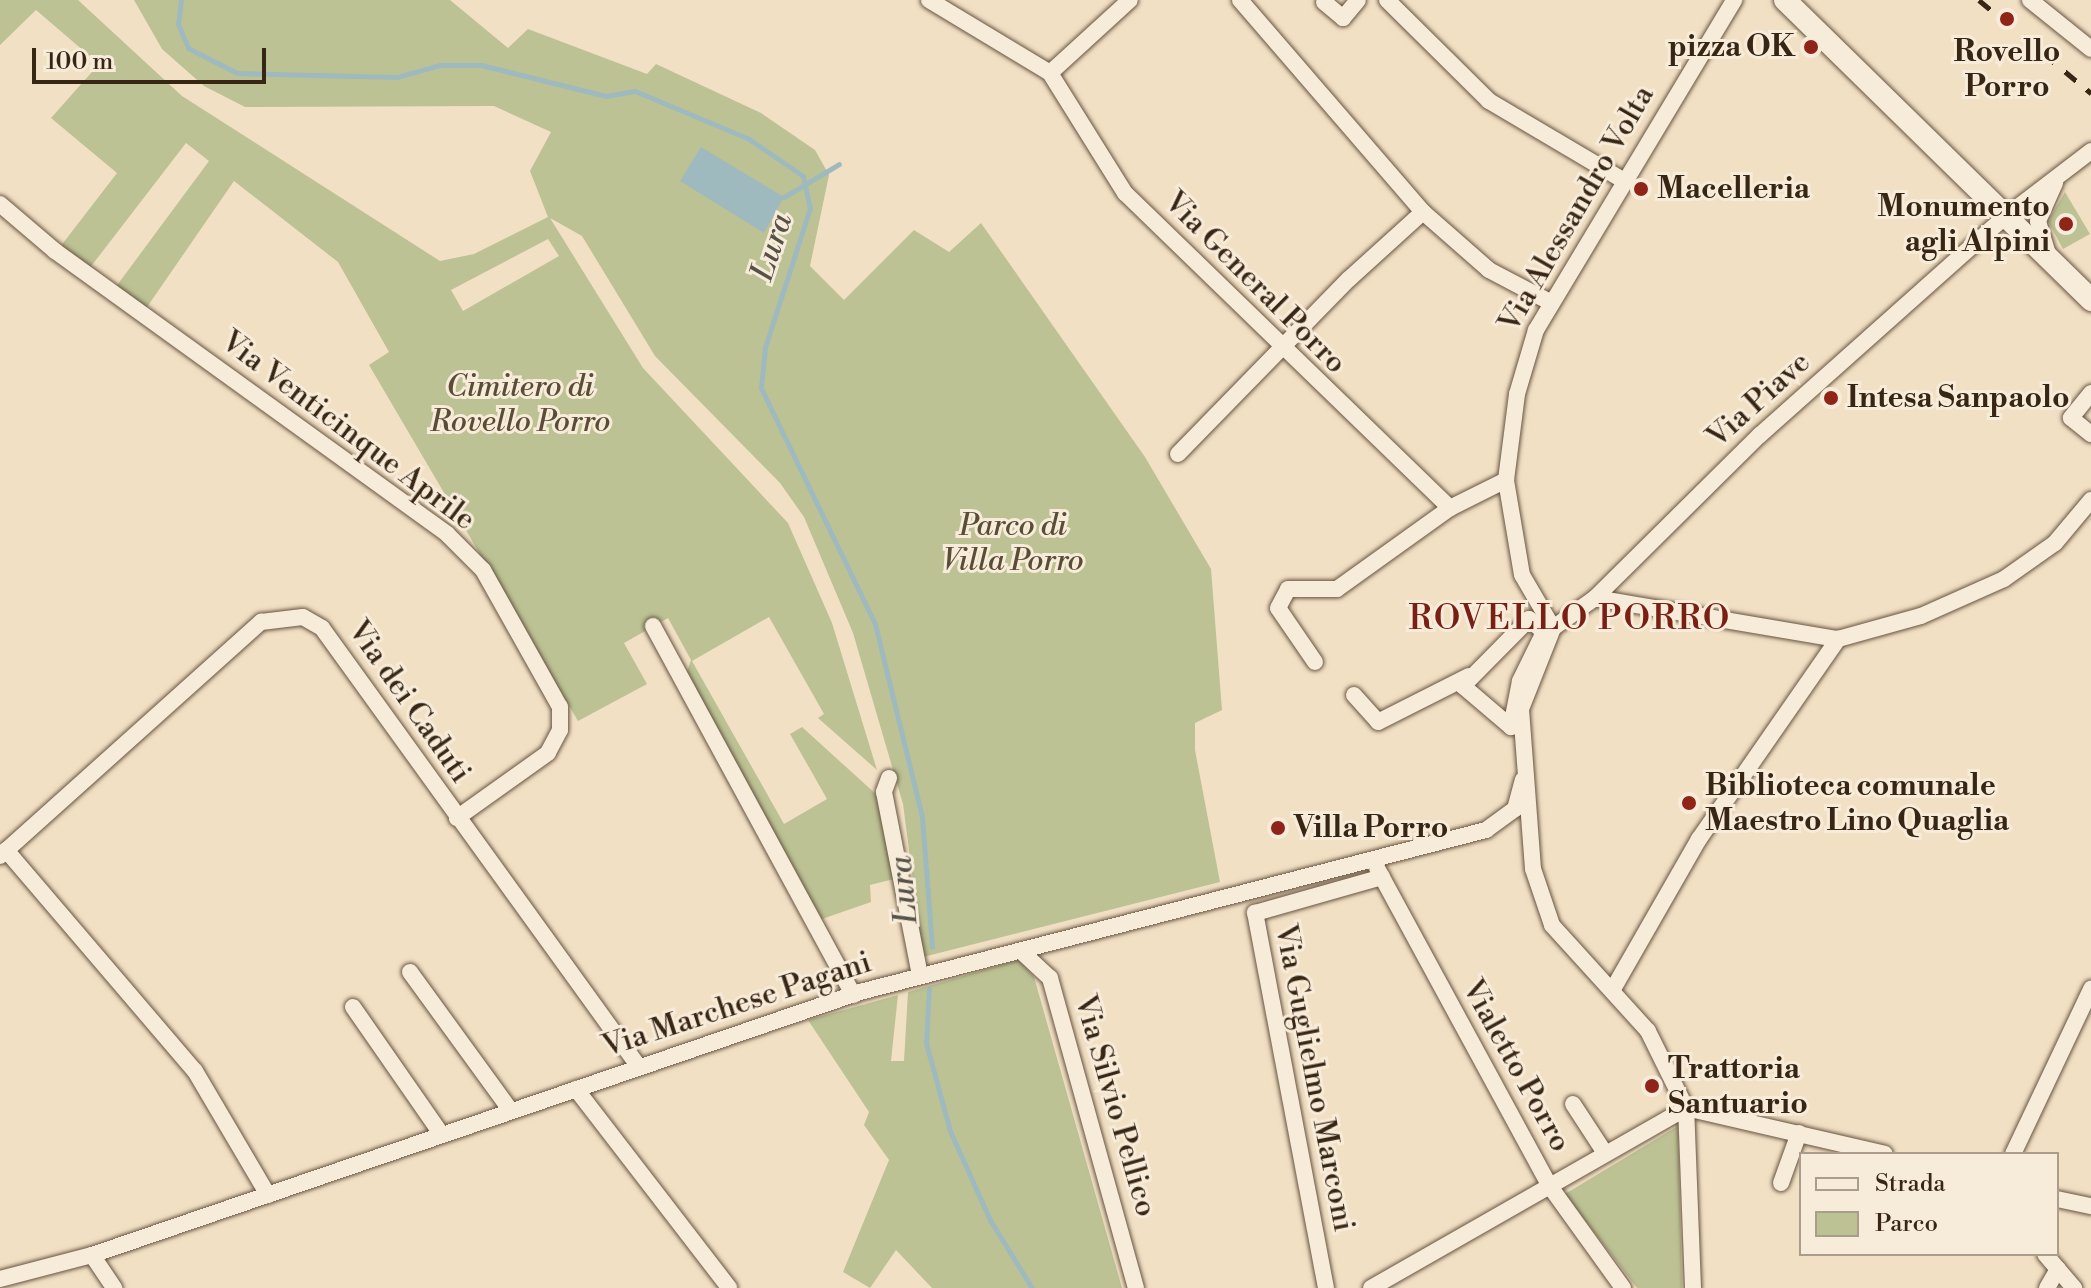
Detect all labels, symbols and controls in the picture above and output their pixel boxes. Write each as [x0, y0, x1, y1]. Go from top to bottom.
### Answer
marker: Rovello Porro [1996, 8, 2018, 30]
place label: pizza OK [1668, 29, 1795, 65]
scale bar [36, 32, 270, 82]
place label: Rovello Porro [1954, 34, 2060, 104]
marker: pizza OK [1802, 38, 1820, 56]
text: 100 m [46, 47, 113, 77]
street label: Via Alessandro Volta [1492, 79, 1662, 339]
place label: Macelleria [1657, 171, 1810, 207]
marker: Macelleria [1632, 180, 1650, 198]
street label: Via General Porro [1156, 184, 1354, 382]
place label: Monumento agli Alpini [1877, 189, 2050, 260]
water label: Lura [743, 209, 801, 285]
marker: Monumento agli Alpini [2057, 215, 2075, 233]
street label: Via Venticinque Aprile [214, 324, 482, 538]
street label: Via Piave [1700, 344, 1818, 456]
park label: Cimitero di Rovello Porro [430, 369, 610, 440]
place label: Intesa Sanpaolo [1847, 380, 2070, 416]
marker: Intesa Sanpaolo [1822, 389, 1840, 407]
park label: Parco di Villa Porro [942, 508, 1084, 578]
district label: ROVELLO PORRO [1409, 600, 1731, 640]
street label: Via dei Caduti [340, 614, 478, 790]
place label: Biblioteca comunale Maestro Lino Quaglia [1705, 768, 2009, 838]
marker: Biblioteca comunale Maestro Lino Quaglia [1680, 794, 1698, 812]
place label: Villa Porro [1294, 810, 1448, 846]
marker: Villa Porro [1269, 819, 1287, 837]
water label: Lura [882, 854, 926, 926]
street label: Via Guglielmo Marconi [1267, 921, 1361, 1235]
street label: Via Marchese Pagani [598, 945, 876, 1065]
street label: Vialetto Porro [1454, 974, 1578, 1158]
street label: Via Silvio Pellico [1066, 991, 1164, 1221]
place label: Trattoria Santuario [1668, 1051, 1808, 1122]
marker: Trattoria Santuario [1643, 1077, 1661, 1095]
legend [1799, 1152, 2059, 1256]
text: Strada [1875, 1169, 1945, 1199]
text: Parco [1875, 1209, 1938, 1239]

